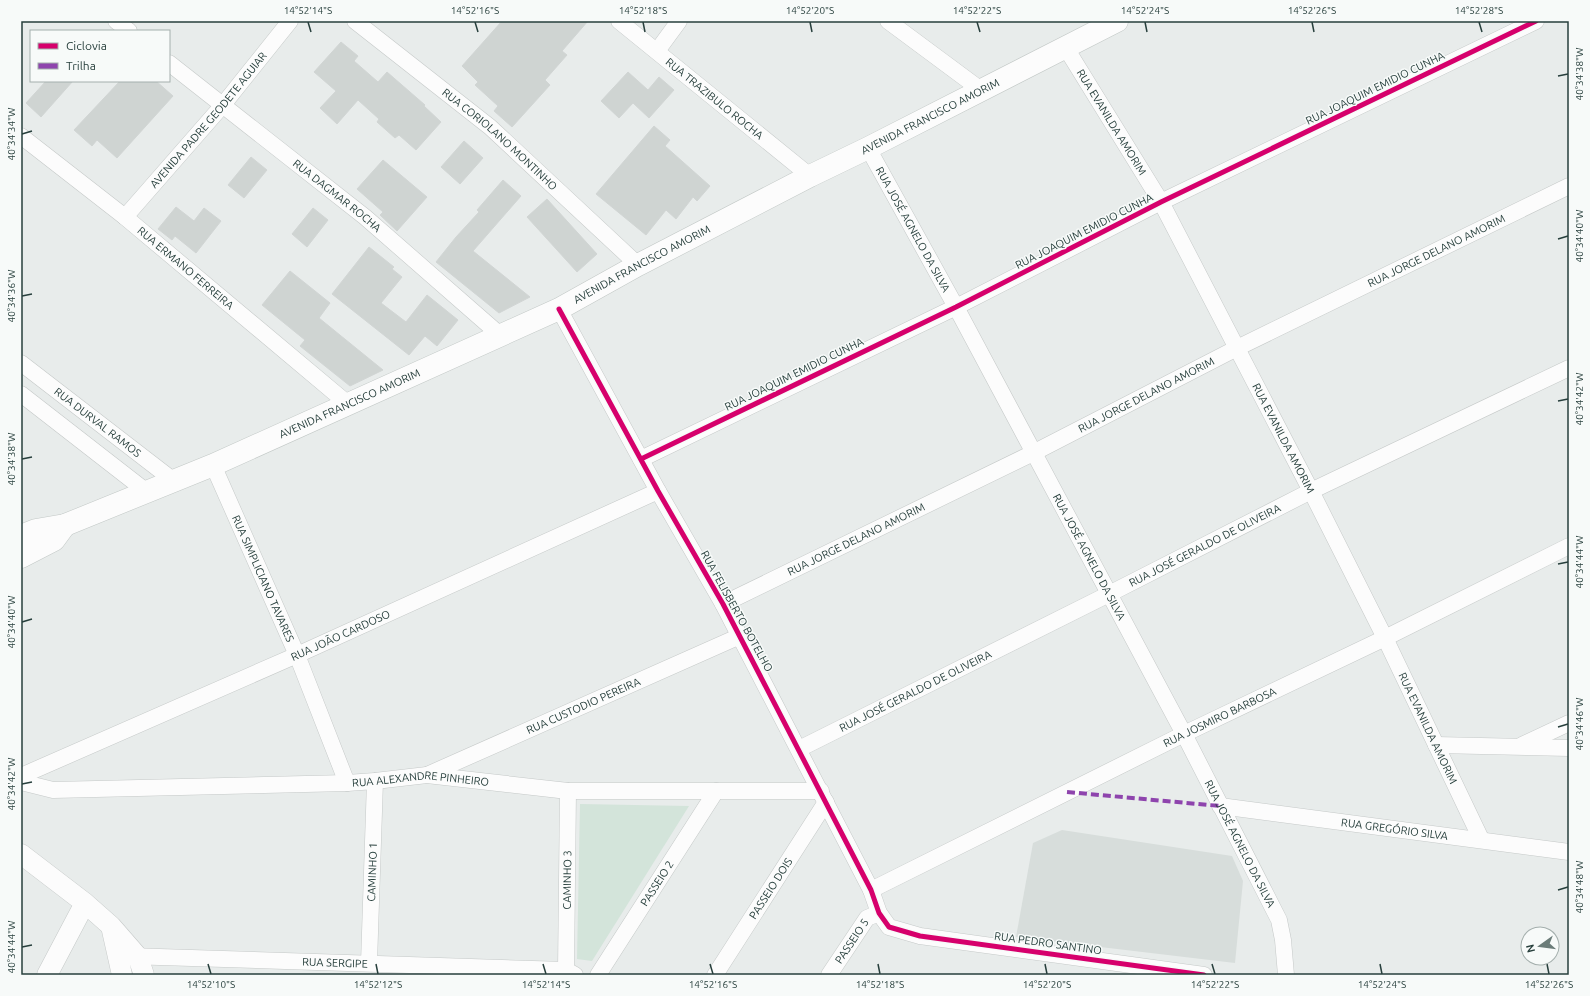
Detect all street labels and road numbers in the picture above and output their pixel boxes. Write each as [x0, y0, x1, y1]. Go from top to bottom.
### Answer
street label: AVENIDA PADRE GEODETE AGUIAR [148, 49, 269, 190]
street label: RUA JOAQUIM EMIDIO CUNHA [1304, 49, 1447, 127]
street label: RUA TRAZIBULO ROCHA [664, 56, 766, 142]
street label: RUA EVANILDA AMORIM [1075, 67, 1149, 177]
street label: AVENIDA FRANCISCO AMORIM [859, 76, 1001, 156]
street label: RUA CORIOLANO MONTINHO [440, 86, 560, 192]
street label: RUA DAGMAR ROCHA [291, 157, 384, 235]
street label: RUA JOSÉ AGNELO DA SILVA [874, 165, 953, 295]
street label: RUA JOAQUIM EMIDIO CUNHA [1013, 191, 1156, 271]
street label: RUA JORGE DELANO AMORIM [1366, 212, 1507, 289]
street label: AVENIDA FRANCISCO AMORIM [571, 223, 712, 306]
street label: RUA ERMANO FERREIRA [135, 224, 237, 312]
street label: RUA JOAQUIM EMIDIO CUNHA [723, 335, 866, 413]
street label: RUA JORGE DELANO AMORIM [1076, 355, 1216, 435]
street label: AVENIDA FRANCISCO AMORIM [277, 366, 422, 440]
street label: RUA EVANILDA AMORIM [1250, 381, 1317, 495]
street label: RUA DURVAL RAMOS [52, 385, 144, 460]
street label: RUA JOSÉ AGNELO DA SILVA [1051, 492, 1128, 623]
street label: RUA JORGE DELANO AMORIM [785, 501, 927, 578]
street label: RUA JOSÉ GERALDO DE OLIVEIRA [1127, 501, 1283, 589]
street label: RUA SIMPLICIANO TAVARES [230, 513, 296, 644]
street label: RUA FELISBERTO BOTELHO [699, 548, 775, 674]
street label: RUA JOÃO CARDOSO [289, 608, 392, 663]
street label: RUA JOSÉ GERALDO DE OLIVEIRA [837, 647, 994, 734]
street label: RUA EVANILDA AMORIM [1396, 670, 1460, 786]
street label: RUA CUSTODIO PEREIRA [525, 675, 643, 736]
street label: RUA JOSMIRO BARBOSA [1161, 685, 1279, 749]
street label: RUA ALEXANDRE PINHEIRO [352, 769, 490, 789]
street label: RUA JOSÉ AGNELO DA SILVA [1203, 778, 1278, 910]
street label: RUA GREGÓRIO SILVA [1340, 816, 1449, 842]
street label: CAMINHO 1 [365, 842, 379, 902]
street label: CAMINHO 3 [561, 850, 573, 910]
street label: PASSEIO DOIS [747, 855, 795, 921]
street label: PASSEIO 2 [638, 858, 676, 908]
street label: PASSEIO 5 [833, 916, 871, 966]
street label: RUA PEDRO SANTINO [993, 930, 1103, 956]
street label: RUA SERGIPE [302, 956, 368, 970]

